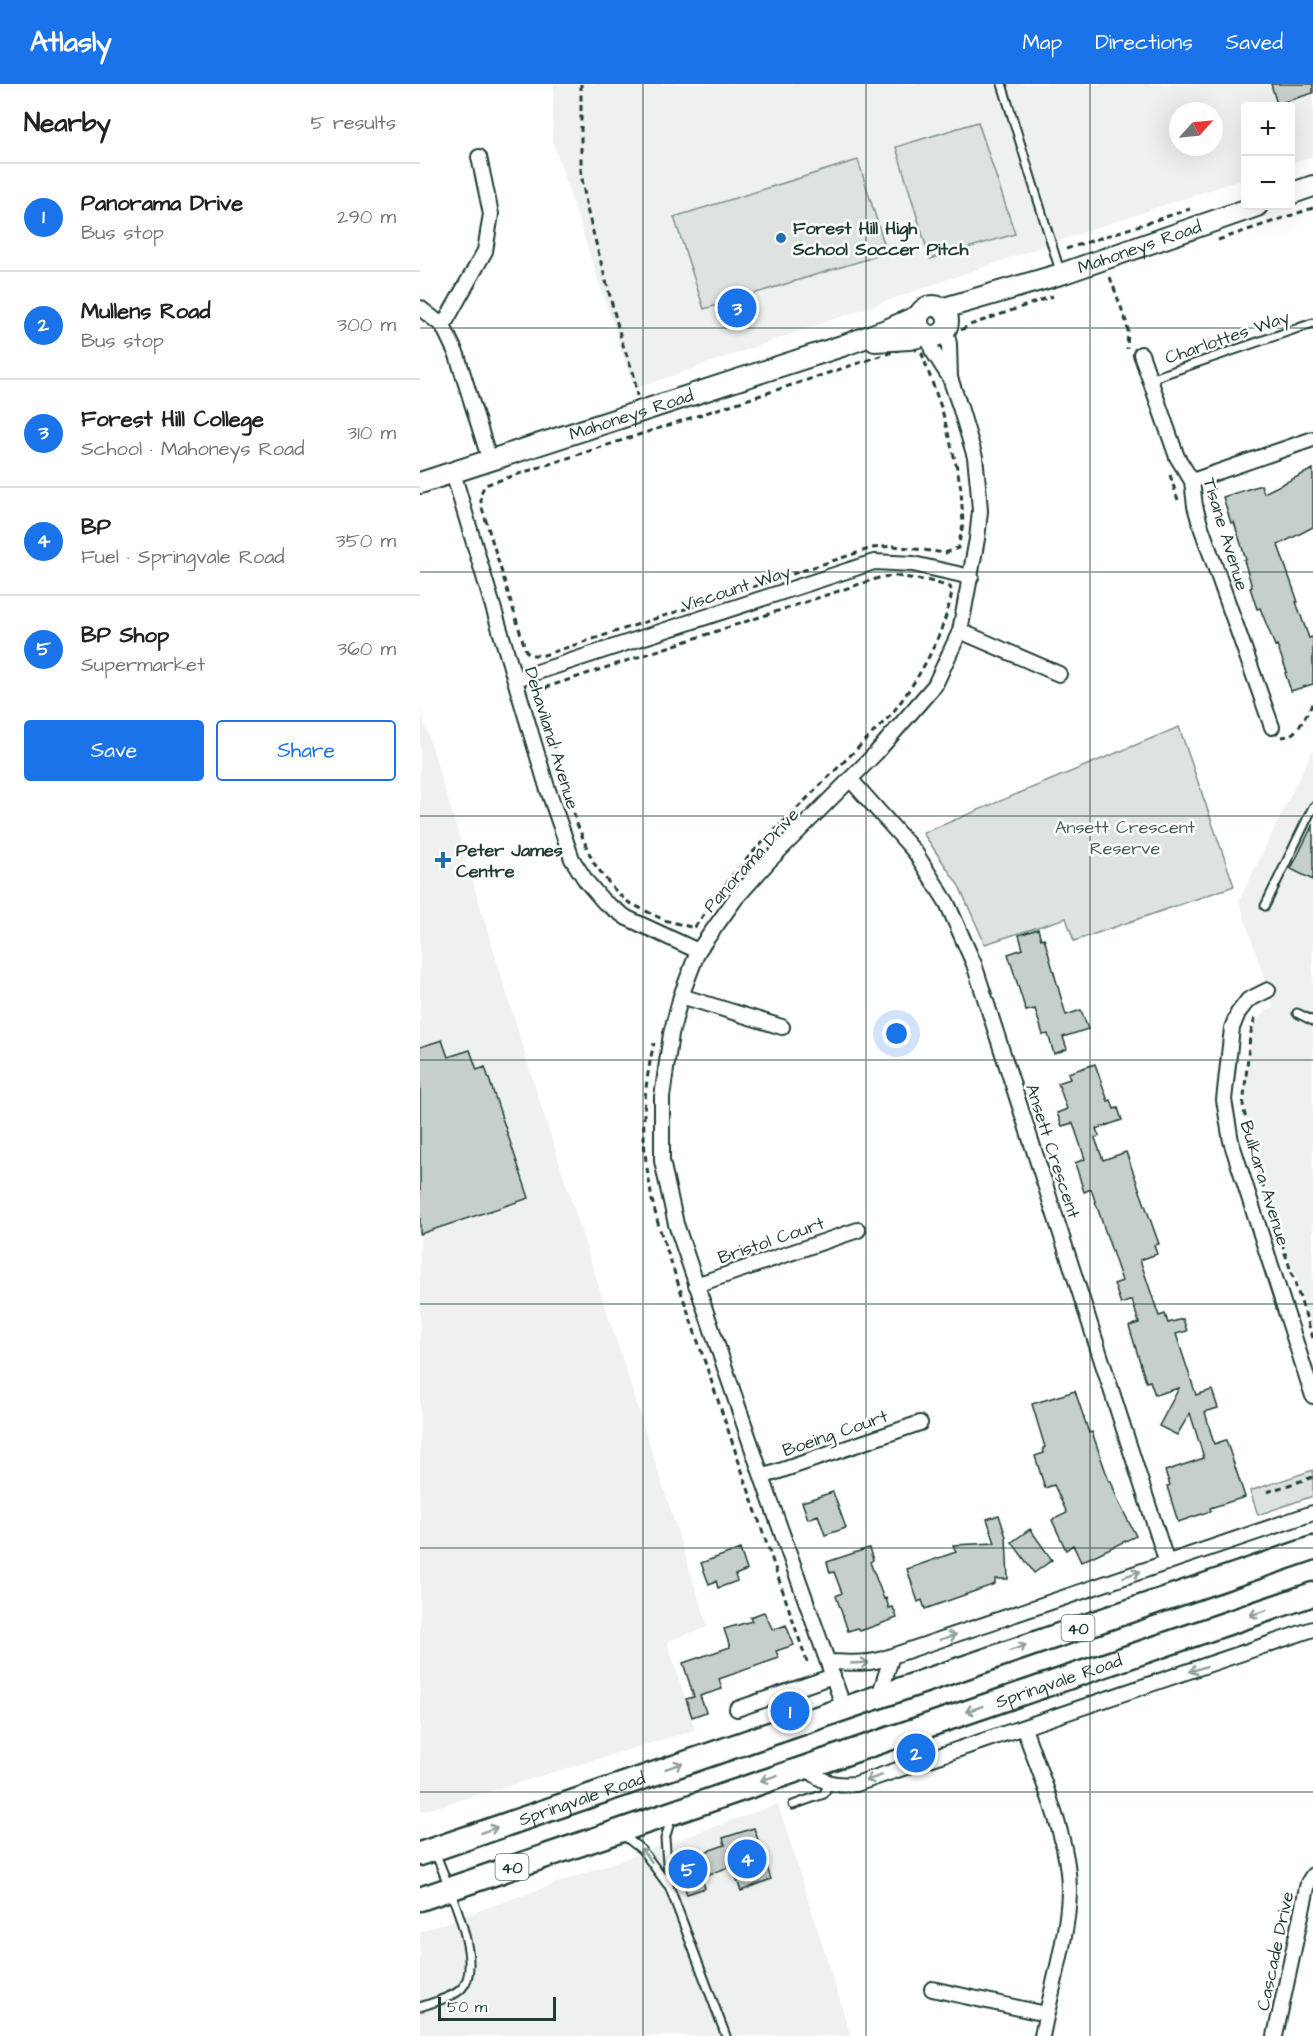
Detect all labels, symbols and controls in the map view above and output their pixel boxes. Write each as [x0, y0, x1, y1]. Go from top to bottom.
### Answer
text: Atlasly [30, 23, 112, 62]
text: Map [1022, 28, 1062, 57]
text: Directions [1095, 28, 1193, 57]
text: Saved [1226, 28, 1283, 57]
north arrow [1169, 102, 1223, 156]
map controls [1241, 102, 1295, 210]
button: + [1241, 102, 1295, 156]
text: Nearby [24, 105, 111, 141]
text: 5 results [311, 109, 396, 137]
button: − [1241, 156, 1295, 210]
text: Panorama Drive [81, 188, 243, 219]
text: 1 [42, 203, 45, 231]
text: 290 m [337, 203, 396, 231]
street label: Mahoneys Road [1074, 214, 1205, 280]
place label: Forest Hill High School Soccer Pitch [792, 216, 969, 262]
text: Bus stop [81, 219, 164, 247]
marker: Forest Hill High School Soccer Pitch [774, 231, 788, 245]
pin: 3 [718, 286, 756, 330]
text: Mullens Road [81, 296, 211, 327]
street label: Charlottes Way [1162, 304, 1293, 371]
text: 2 [38, 311, 49, 339]
text: 300 m [337, 311, 396, 339]
text: Bus stop [81, 327, 164, 355]
street label: Mahoneys Road [566, 383, 697, 447]
text: Forest Hill College [81, 404, 264, 435]
text: 3 [38, 419, 49, 447]
text: 310 m [347, 419, 396, 447]
text: School · Mahoneys Road [81, 435, 305, 463]
street label: Tisane Avenue [1197, 475, 1255, 594]
text: BP [81, 512, 111, 543]
text: 4 [37, 527, 50, 555]
text: 350 m [335, 527, 396, 555]
text: Fuel · Springvale Road [81, 543, 285, 571]
street label: Viscount Way [678, 559, 794, 619]
text: BP Shop [81, 620, 169, 651]
text: 5 [36, 635, 51, 663]
text: 360 m [337, 635, 396, 663]
text: Supermarket [81, 651, 205, 679]
street label: Dehaviland Avenue [518, 664, 585, 813]
button: Save [24, 720, 204, 781]
button: Share [216, 720, 396, 781]
street label: Panorama Drive [698, 803, 805, 918]
park label: Ansett Crescent Reserve [1055, 815, 1196, 861]
place label: Peter James Centre [456, 838, 563, 884]
marker: Peter James Centre [434, 851, 452, 869]
your location [882, 1019, 911, 1048]
street label: Ansett Crescent [1019, 1081, 1086, 1222]
street label: Bulkara Avenue [1234, 1117, 1296, 1249]
street label: Bristol Court [715, 1210, 828, 1270]
street label: Boeing Court [779, 1403, 892, 1464]
one-way arrow [1122, 1568, 1141, 1579]
one-way arrow [1249, 1608, 1268, 1619]
road number: 40 [1062, 1615, 1094, 1641]
one-way arrow [938, 1631, 957, 1642]
one-way arrow [1009, 1642, 1027, 1653]
street label: Springvale Road [992, 1648, 1126, 1715]
one-way arrow [850, 1657, 870, 1668]
one-way arrow [1189, 1664, 1208, 1675]
pin: 1 [770, 1688, 809, 1734]
one-way arrow [964, 1704, 983, 1715]
pin: 2 [896, 1730, 936, 1776]
one-way arrow [664, 1760, 683, 1771]
street label: Springvale Road [515, 1766, 649, 1832]
one-way arrow [865, 1773, 884, 1784]
one-way arrow [760, 1774, 779, 1785]
one-way arrow [479, 1823, 498, 1834]
pin: 4 [728, 1836, 766, 1882]
pin: 5 [668, 1846, 708, 1892]
one-way arrow [639, 1848, 652, 1864]
road number: 40 [496, 1854, 529, 1880]
street label: Cascade Drive [1251, 1889, 1300, 2013]
scale bar [438, 1994, 556, 2022]
text: 50 m [447, 1996, 487, 2018]

